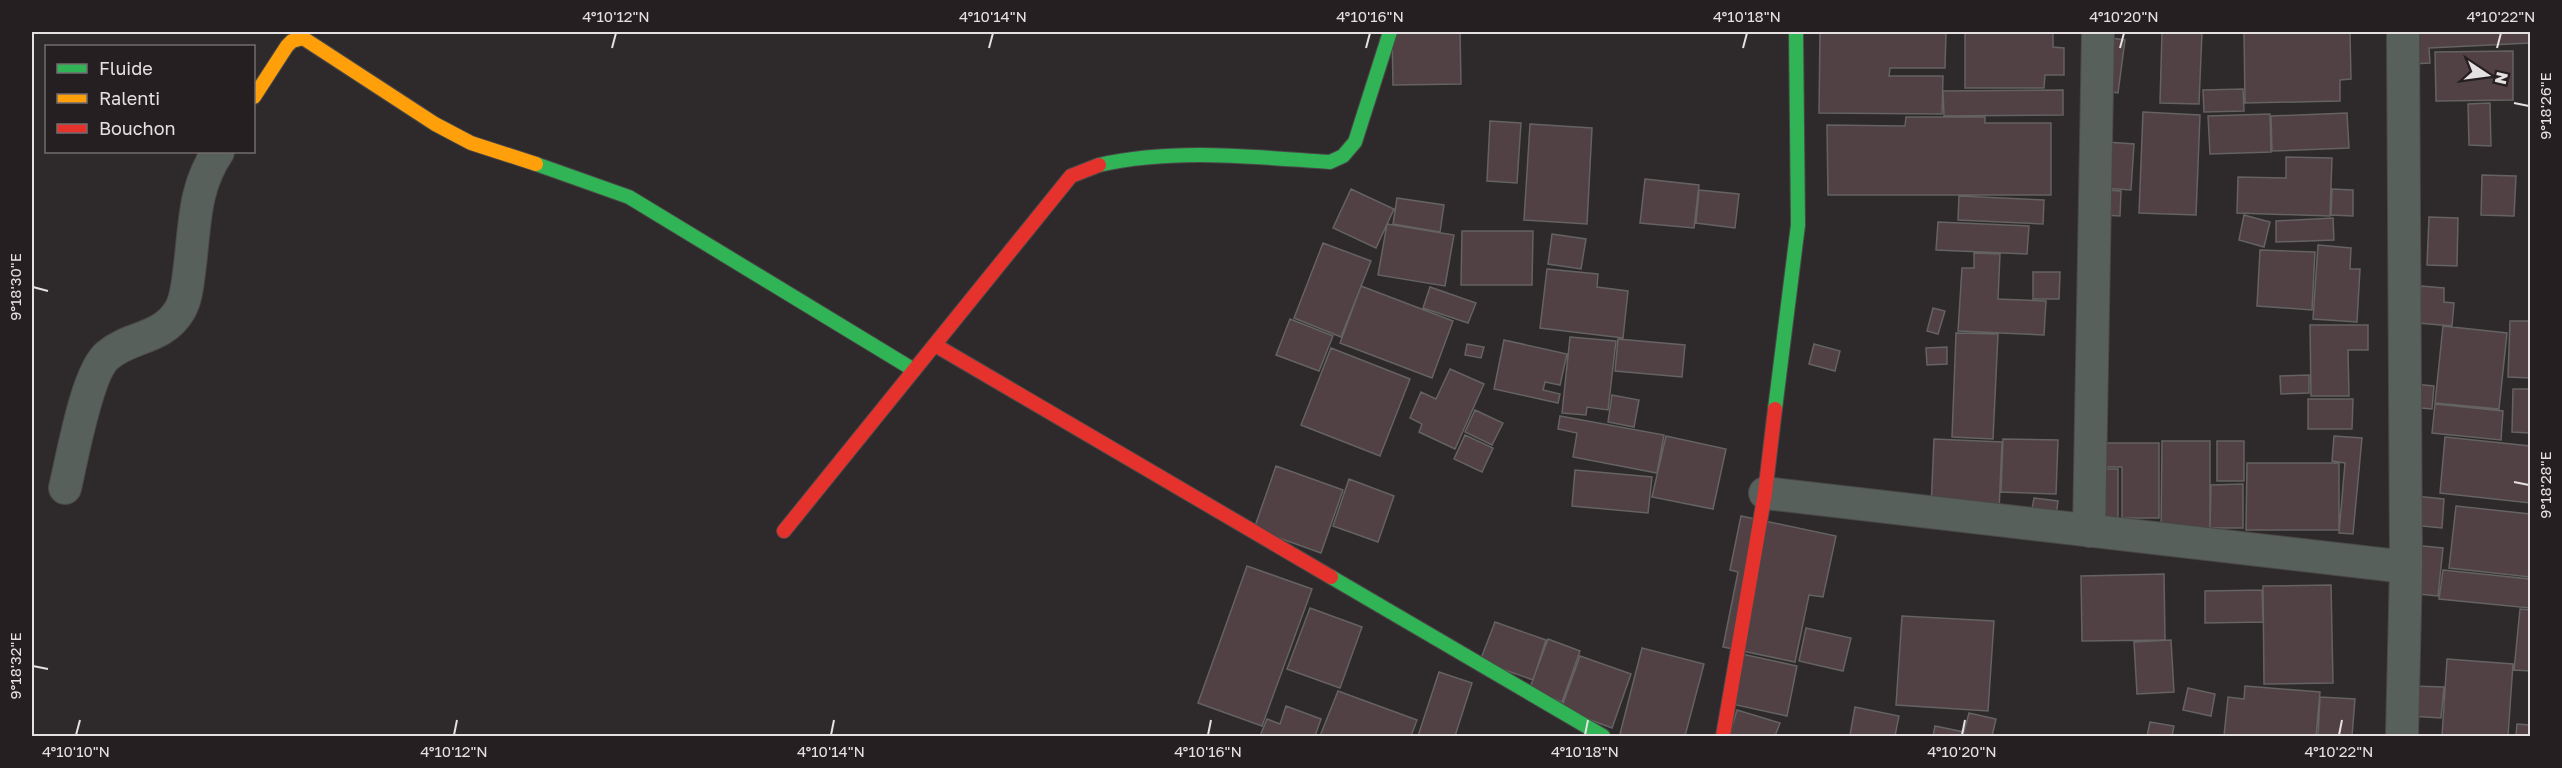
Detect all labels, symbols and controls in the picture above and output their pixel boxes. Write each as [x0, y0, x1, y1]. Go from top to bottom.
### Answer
text: 4°10'12"N [582, 7, 650, 25]
text: 4°10'14"N [959, 7, 1027, 25]
text: 4°10'16"N [1336, 7, 1404, 25]
text: 4°10'18"N [1713, 7, 1781, 25]
text: 4°10'20"N [2089, 7, 2159, 25]
text: 4°10'22"N [2467, 7, 2535, 25]
legend [45, 45, 255, 153]
north arrow [2457, 45, 2517, 105]
text: Fluide [99, 57, 153, 79]
text: N [2491, 70, 2513, 87]
text: 9°18'26"E [2536, 72, 2554, 140]
text: Ralenti [99, 87, 160, 109]
text: Bouchon [99, 117, 176, 139]
text: 9°18'30"E [6, 253, 24, 321]
text: 9°18'28"E [2536, 451, 2554, 519]
text: 9°18'32"E [6, 632, 24, 700]
text: 4°10'10"N [42, 742, 110, 760]
text: 4°10'12"N [420, 742, 488, 760]
text: 4°10'14"N [797, 742, 865, 760]
text: 4°10'16"N [1174, 742, 1242, 760]
text: 4°10'18"N [1551, 742, 1619, 760]
text: 4°10'20"N [1927, 742, 1997, 760]
text: 4°10'22"N [2305, 742, 2373, 760]

